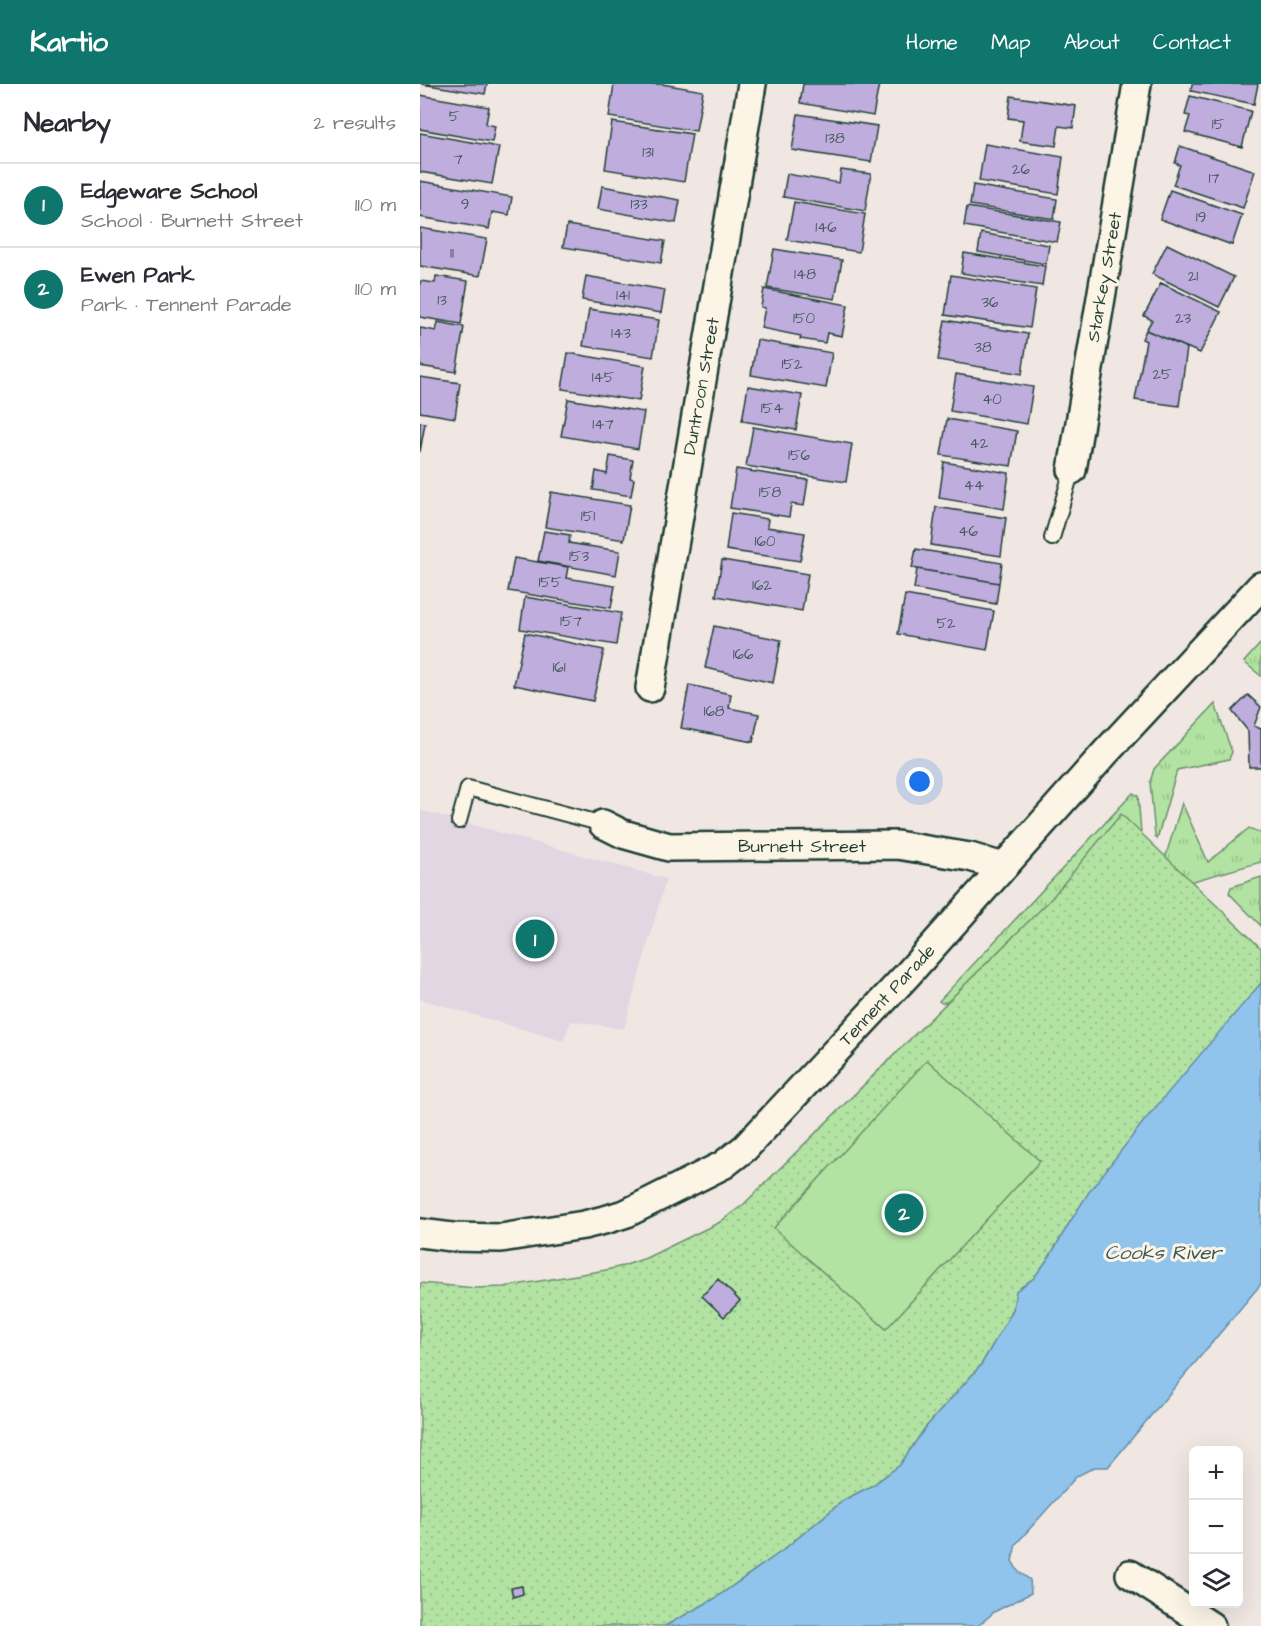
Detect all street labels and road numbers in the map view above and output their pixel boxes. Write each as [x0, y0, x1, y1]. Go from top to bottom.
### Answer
street label: Starkey Street [1081, 210, 1129, 344]
street label: Duntroon Street [677, 315, 726, 457]
street label: Burnett Street [738, 834, 867, 859]
street label: Tennent Parade [834, 939, 941, 1052]

